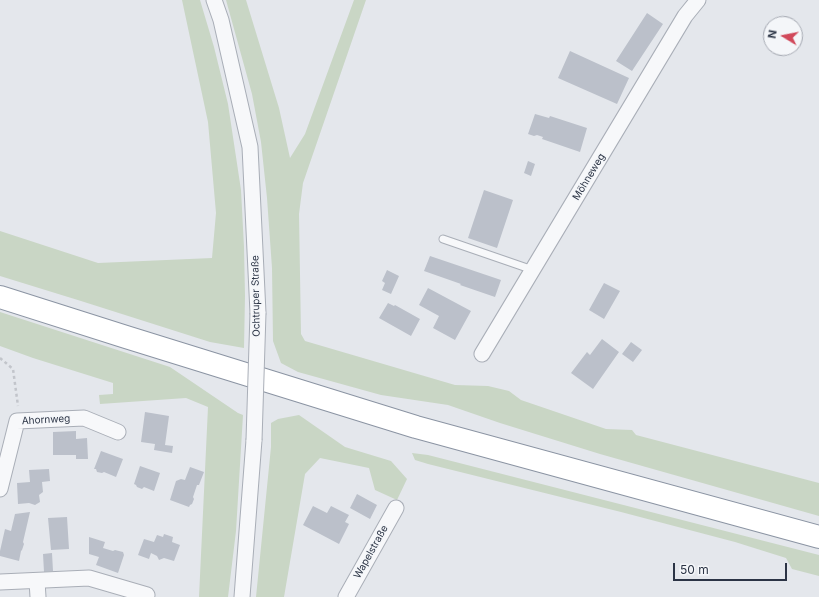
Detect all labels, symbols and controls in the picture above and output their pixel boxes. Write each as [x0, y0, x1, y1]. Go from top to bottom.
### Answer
north arrow [763, 16, 803, 56]
text: N [765, 29, 780, 39]
street label: Möhneweg [570, 151, 608, 203]
street label: Ochtruper Straße [249, 255, 263, 337]
street label: Ahornweg [21, 413, 71, 427]
street label: Wapelstraße [351, 523, 391, 581]
scale bar [675, 555, 789, 581]
text: 50 m [680, 562, 709, 577]

